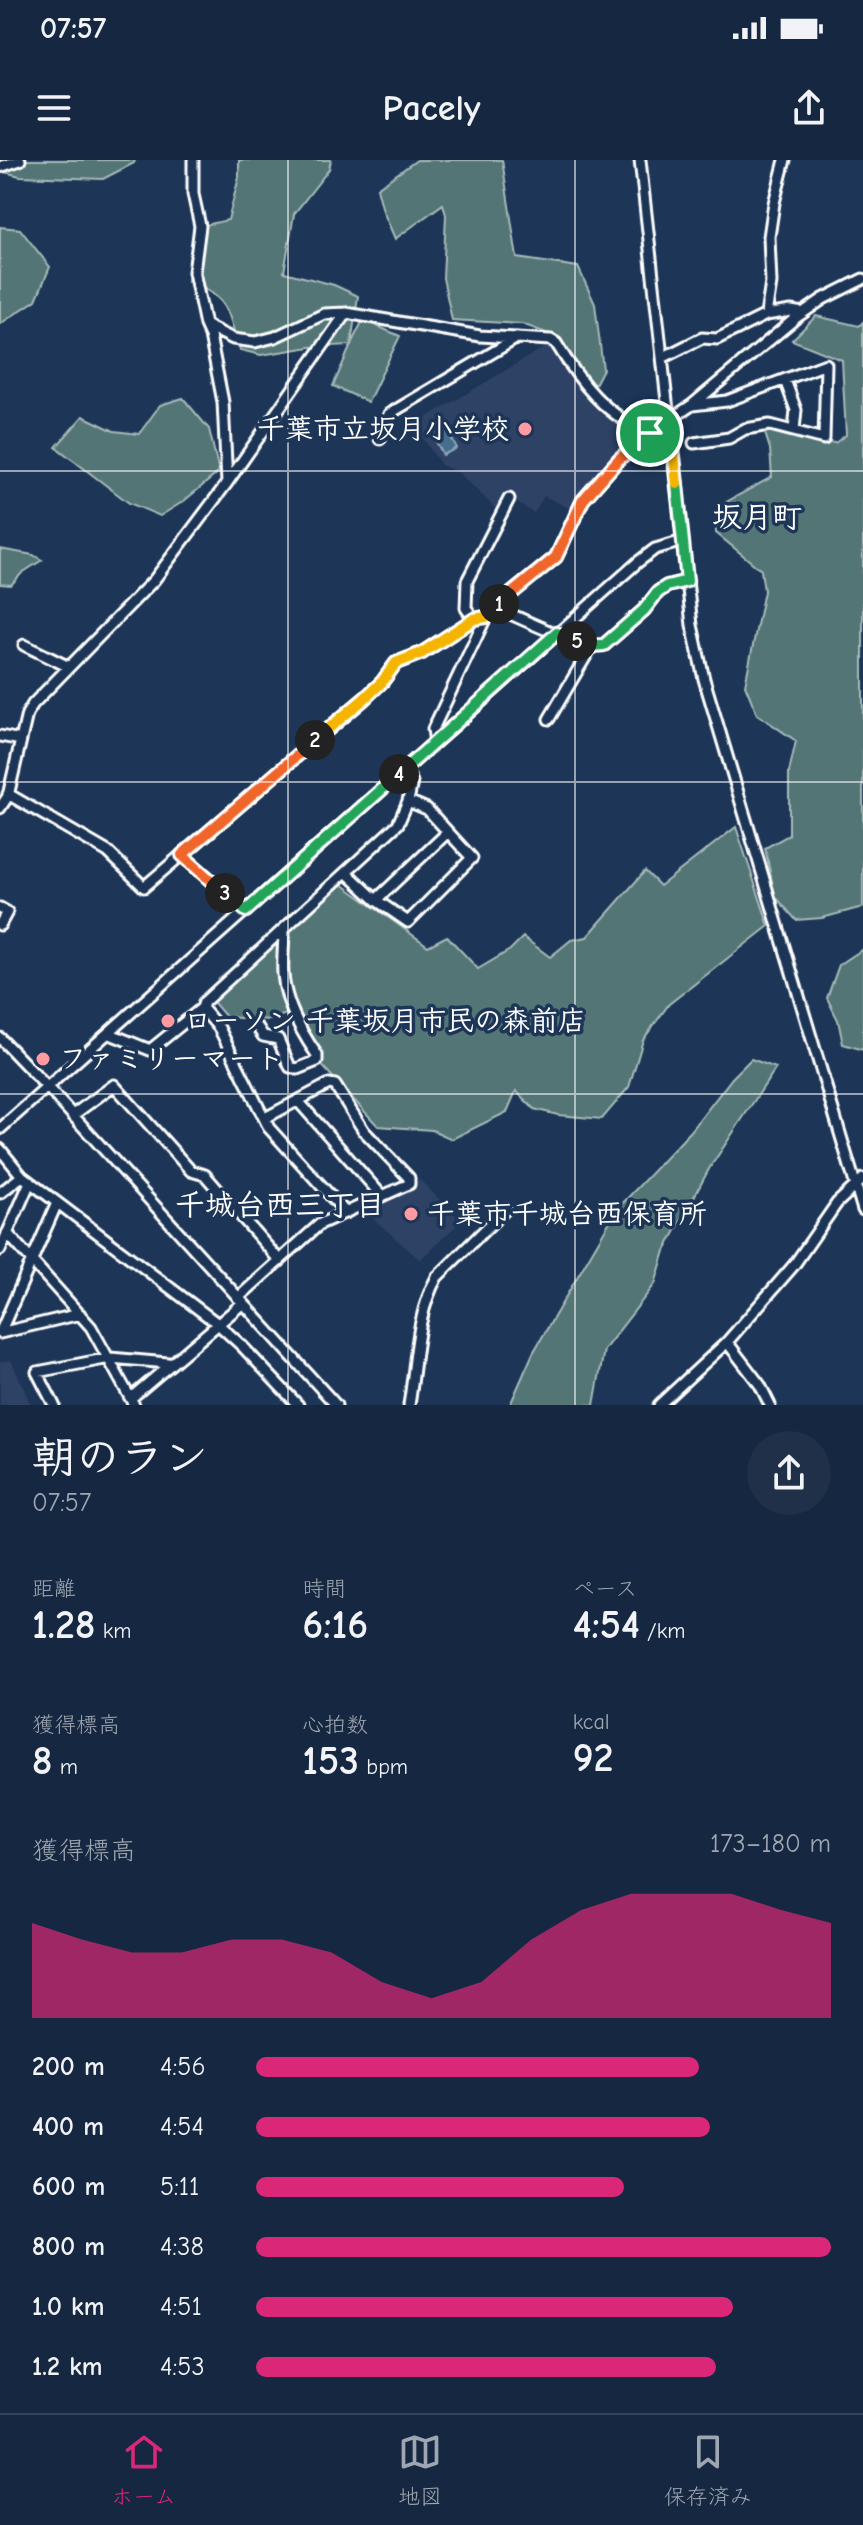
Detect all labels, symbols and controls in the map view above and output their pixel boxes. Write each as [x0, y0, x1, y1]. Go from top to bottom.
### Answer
text: 07:57 [40, 11, 106, 46]
icon: menu [32, 86, 76, 130]
icon: share [787, 86, 831, 130]
text: Pacely [383, 88, 480, 129]
pin [616, 399, 684, 467]
icon: arrive [628, 411, 672, 455]
place label: 千葉市立坂月小学校 [257, 413, 509, 445]
marker: 千葉市立坂月小学校 [516, 420, 534, 438]
district label: 坂月町 [712, 500, 802, 535]
pin: 1 [479, 584, 519, 624]
text: 1 [495, 591, 503, 617]
pin: 5 [557, 621, 597, 661]
text: 5 [571, 628, 583, 654]
pin: 2 [295, 720, 335, 760]
text: 2 [310, 727, 320, 753]
pin: 4 [379, 754, 419, 794]
text: 4 [394, 761, 404, 787]
pin: 3 [205, 873, 245, 913]
text: 3 [220, 880, 230, 906]
place label: ローソン 千葉坂月市民の森前店 [184, 1005, 586, 1037]
marker: ローソン 千葉坂月市民の森前店 [159, 1012, 177, 1030]
place label: ファミリーマート [59, 1043, 284, 1075]
marker: ファミリーマート [34, 1050, 52, 1068]
district label: 千城台西三丁目 [175, 1188, 385, 1223]
place label: 千葉市千城台西保育所 [427, 1198, 707, 1230]
marker: 千葉市千城台西保育所 [402, 1205, 420, 1223]
button: share [747, 1431, 831, 1515]
text: 朝のラン [32, 1432, 208, 1483]
text: 07:57 [32, 1488, 91, 1518]
text: 距離 [32, 1576, 76, 1602]
text: 時間 [302, 1576, 346, 1602]
text: ペース [573, 1576, 637, 1602]
text: 1.28 [32, 1602, 95, 1648]
text: 6:16 [302, 1602, 368, 1648]
text: 4:54 [573, 1602, 640, 1648]
text: km [95, 1618, 132, 1644]
text: /km [640, 1618, 686, 1644]
text: kcal [573, 1709, 610, 1735]
text: 獲得標高 [32, 1712, 120, 1738]
text: 心拍数 [302, 1712, 368, 1738]
text: 92 [573, 1735, 614, 1781]
text: 8 [32, 1738, 52, 1784]
text: 153 [302, 1738, 359, 1784]
text: m [52, 1754, 78, 1780]
text: bpm [359, 1754, 408, 1780]
text: 173–180 m [710, 1829, 831, 1859]
text: 獲得標高 [32, 1836, 136, 1866]
text: 200 m [32, 2052, 105, 2082]
text: 4:56 [160, 2052, 205, 2082]
text: 400 m [32, 2112, 104, 2142]
text: 4:54 [160, 2112, 204, 2142]
text: 600 m [32, 2172, 105, 2202]
text: 5:11 [160, 2172, 199, 2202]
text: 800 m [32, 2232, 105, 2262]
text: 4:38 [160, 2232, 204, 2262]
text: 1.0 km [32, 2292, 104, 2322]
text: 4:51 [160, 2292, 202, 2322]
text: 1.2 km [32, 2352, 103, 2382]
text: 4:53 [160, 2352, 205, 2382]
tab: ホーム [111, 2430, 176, 2510]
tab: 地図 [398, 2430, 442, 2510]
tab: 保存済み [664, 2430, 752, 2510]

